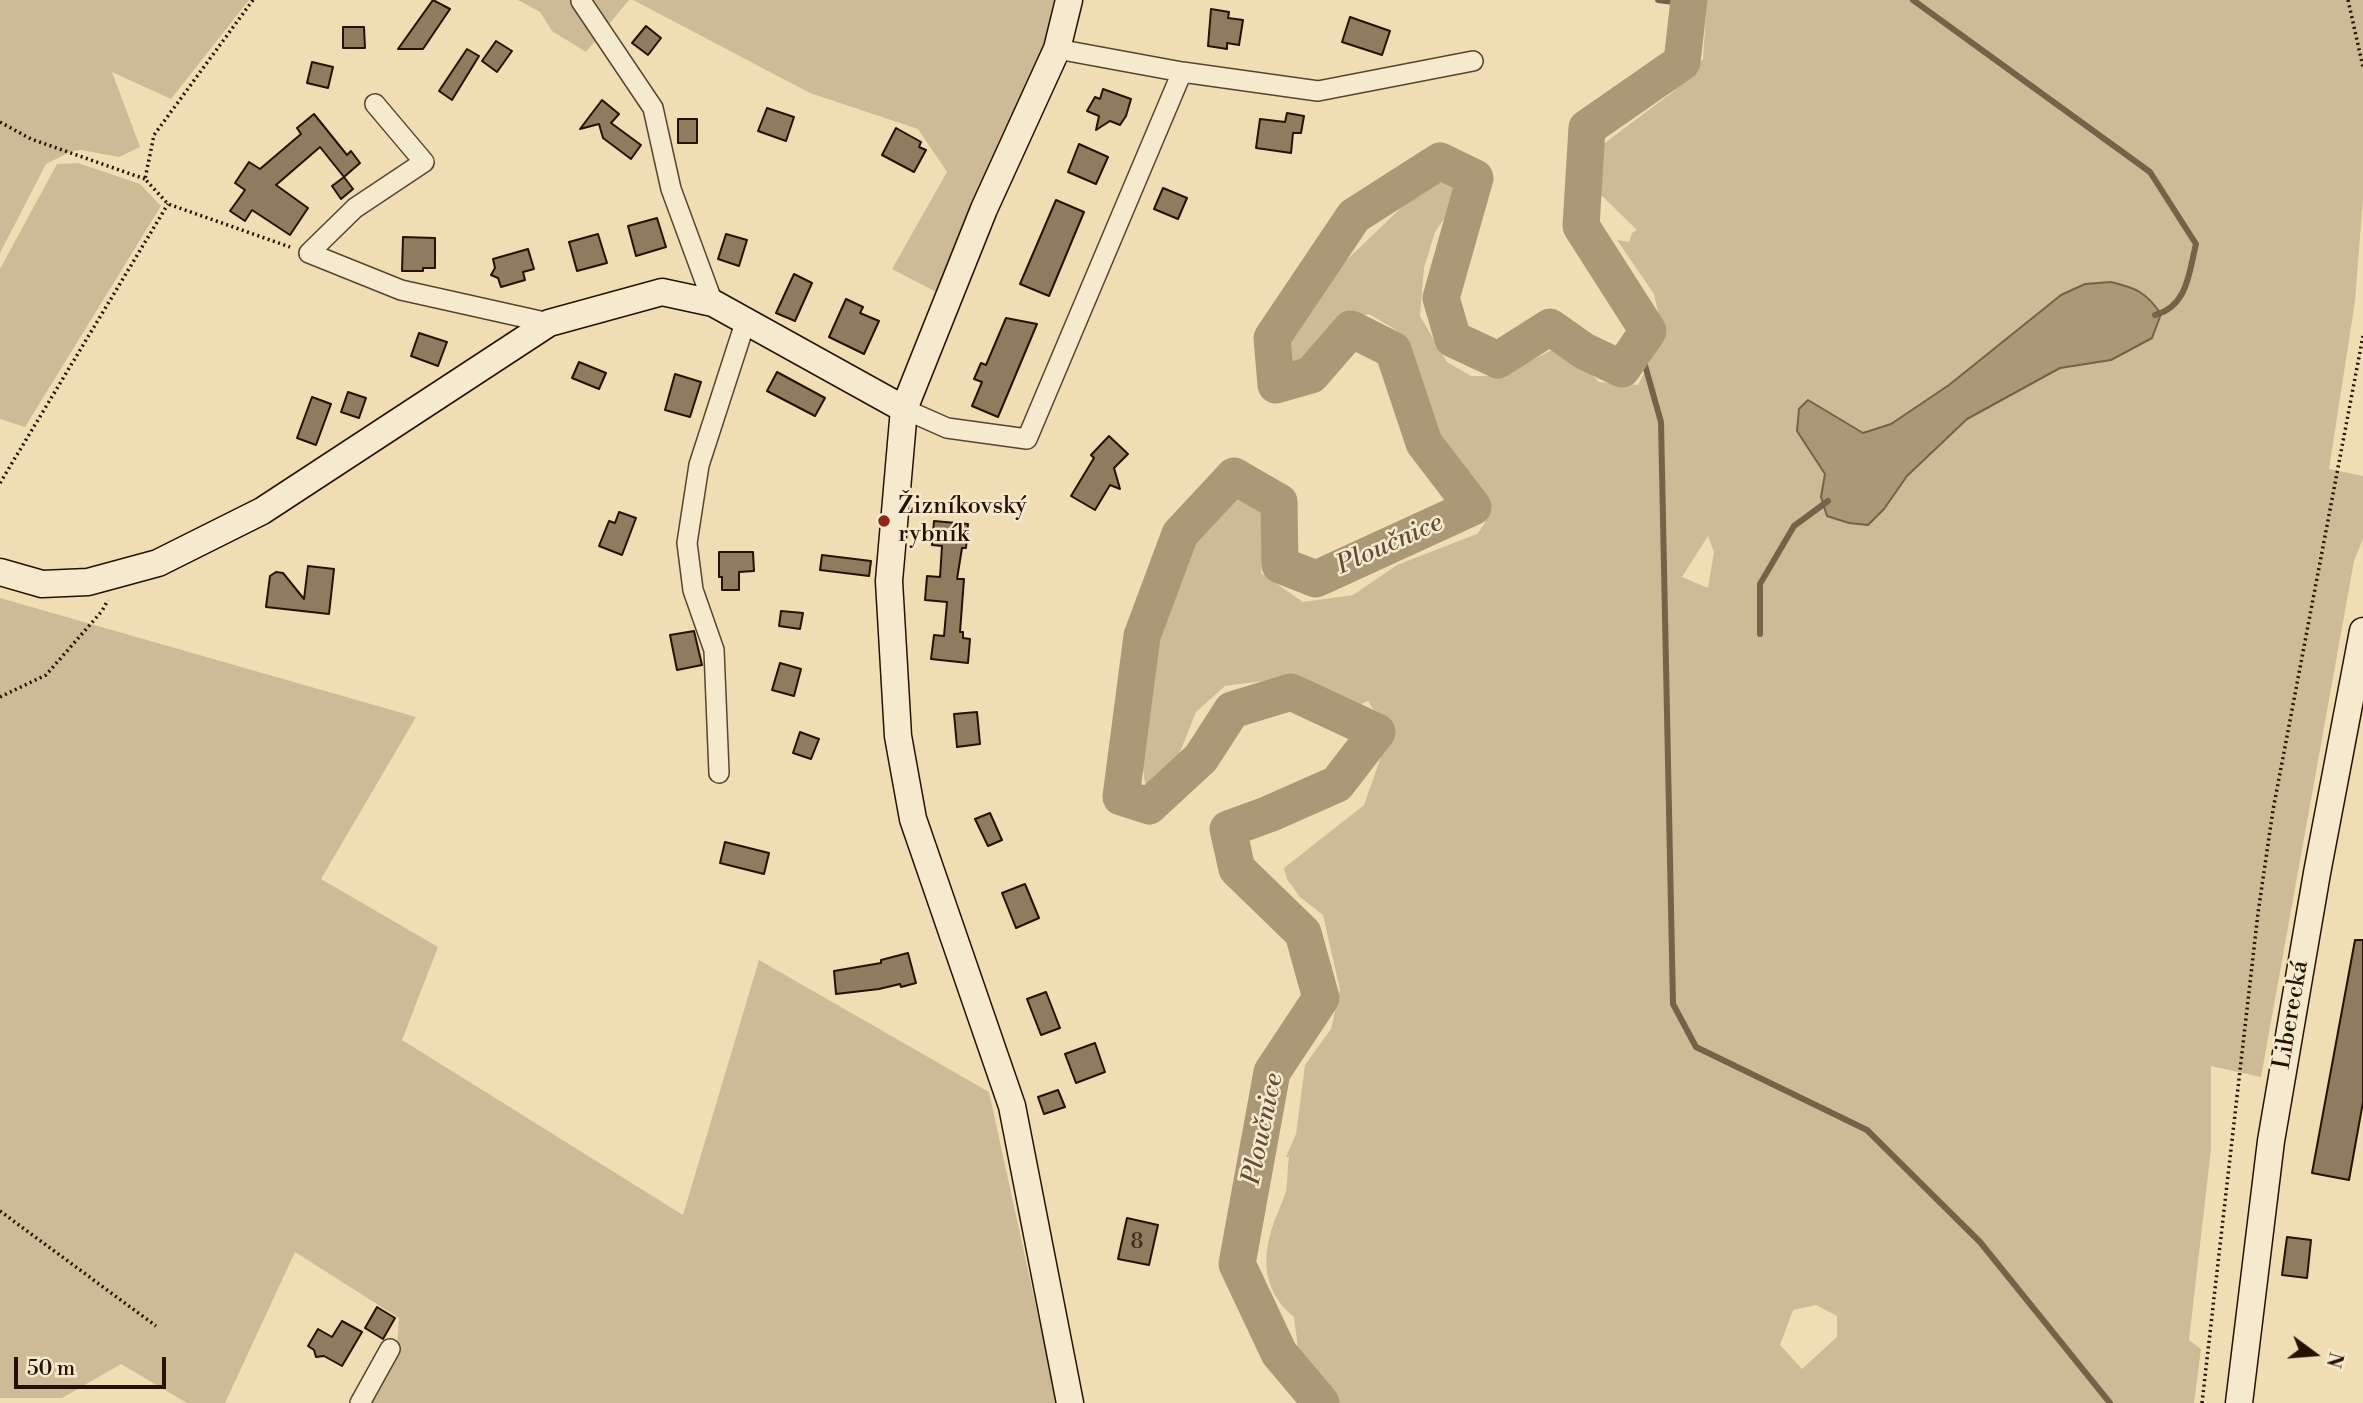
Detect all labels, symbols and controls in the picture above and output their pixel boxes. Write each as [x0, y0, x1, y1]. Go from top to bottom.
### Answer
place label: Žizníkovský rybník [898, 493, 1027, 549]
water label: Ploučnice [1332, 508, 1448, 582]
marker: Žizníkovský rybník [876, 513, 892, 529]
street label: Liberecká [2268, 959, 2316, 1071]
water label: Ploučnice [1237, 1071, 1291, 1187]
house number: 8 [1131, 1230, 1143, 1256]
north arrow [2279, 1319, 2349, 1389]
scale bar [18, 1344, 170, 1388]
text: N [2321, 1349, 2348, 1370]
text: 50 m [27, 1356, 75, 1382]

